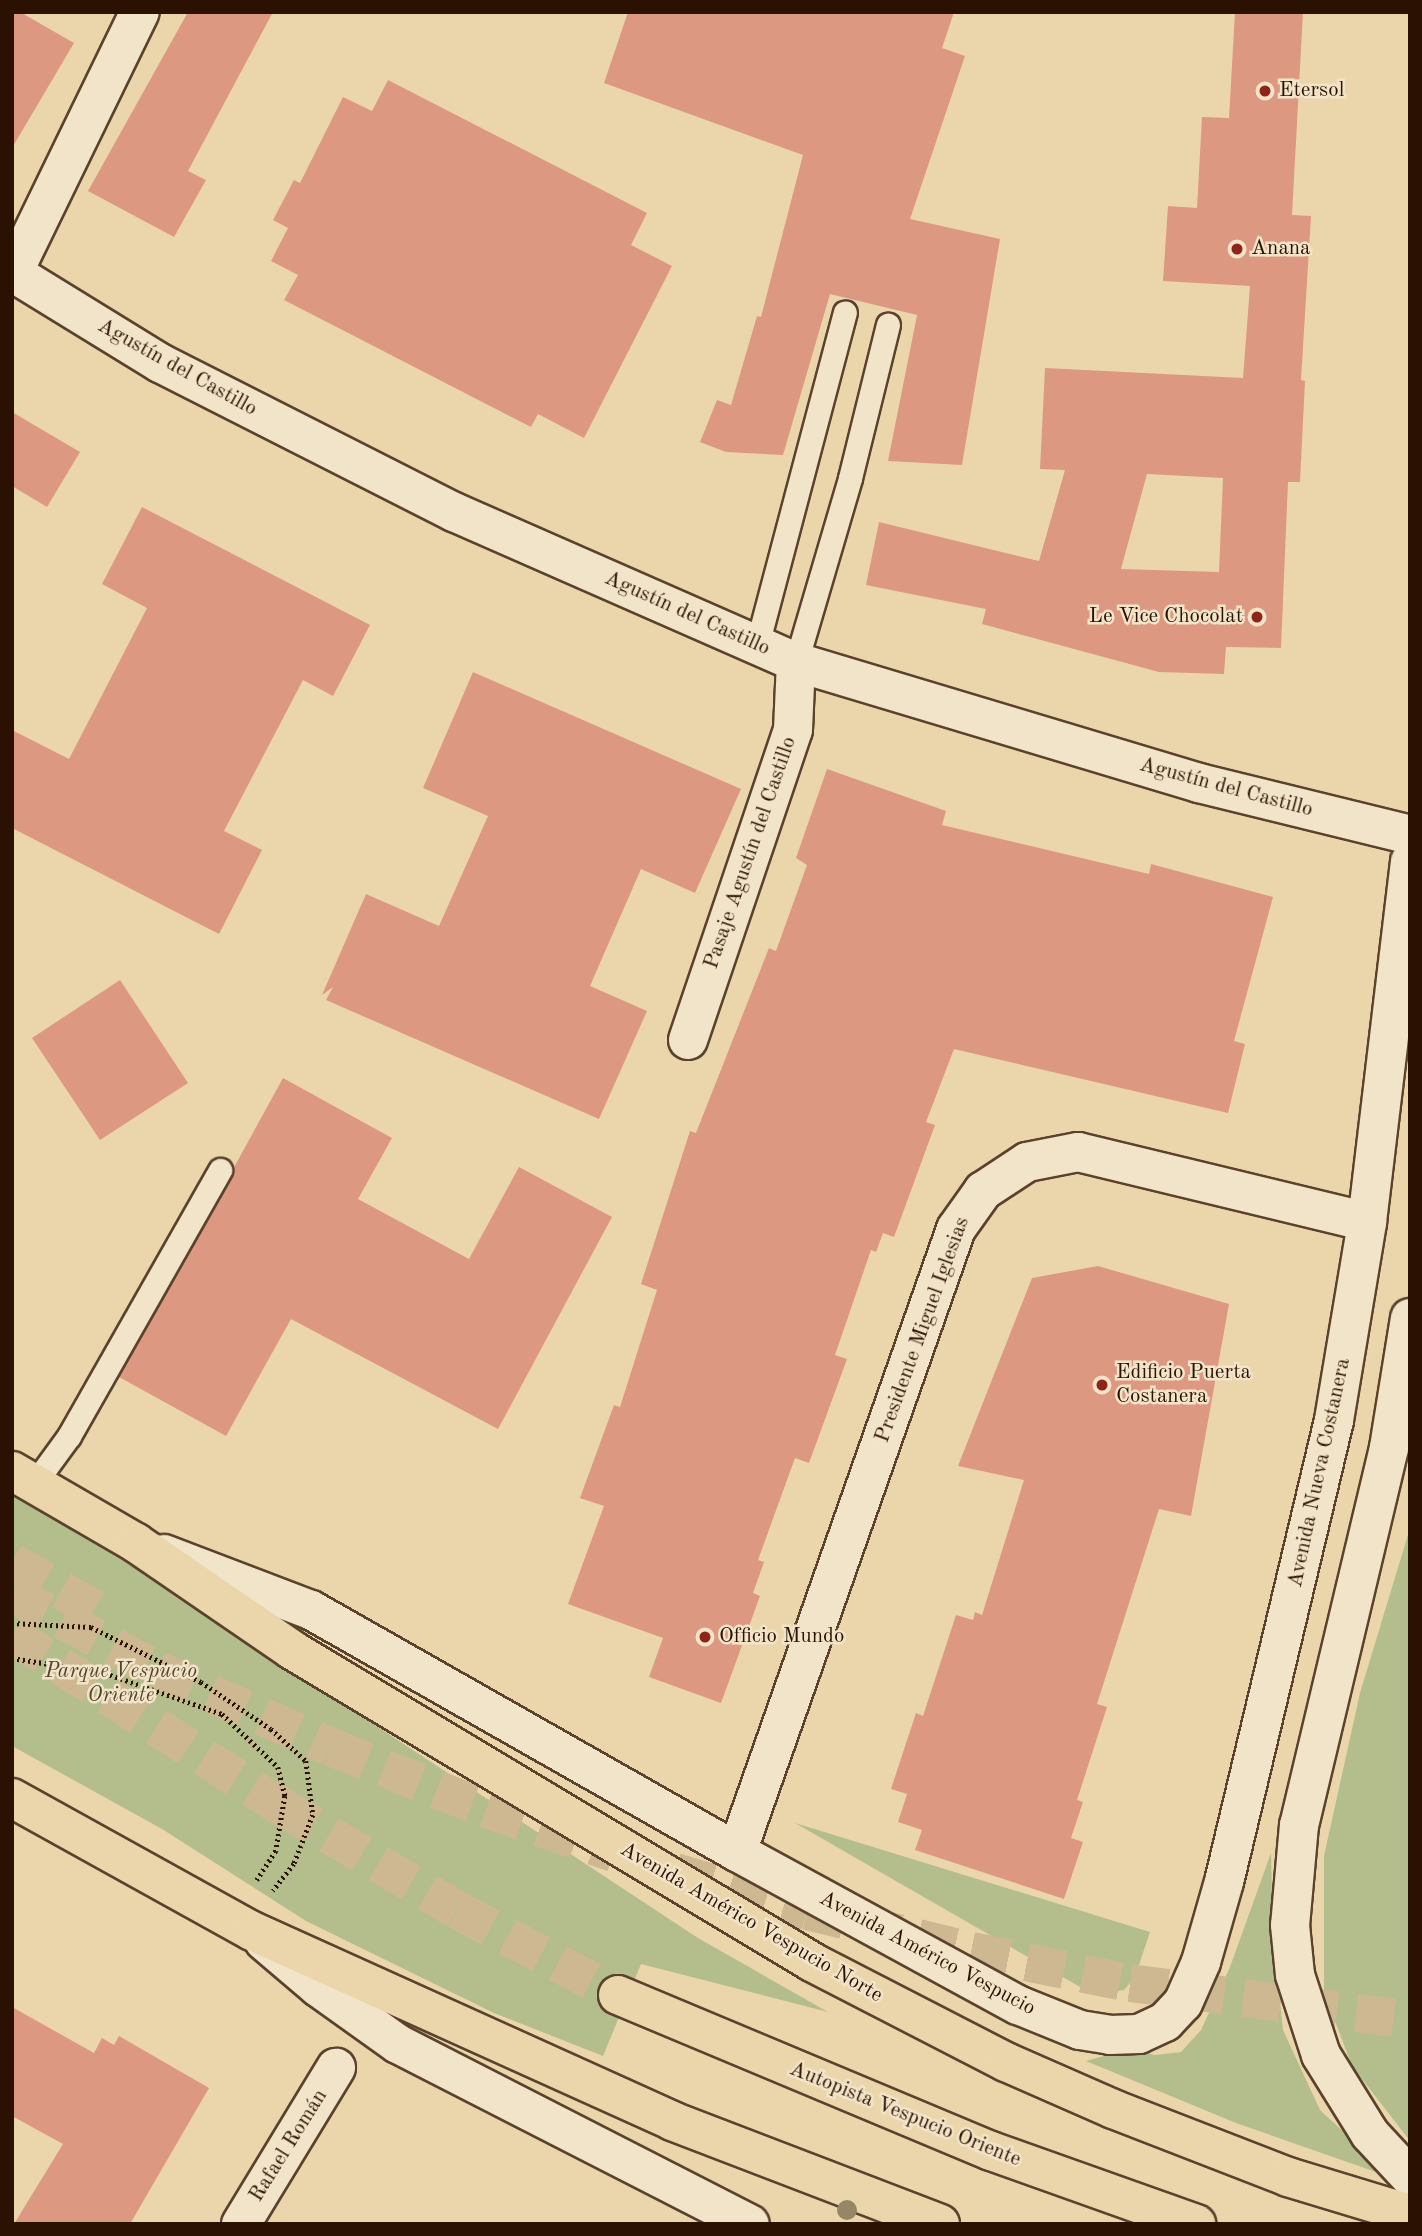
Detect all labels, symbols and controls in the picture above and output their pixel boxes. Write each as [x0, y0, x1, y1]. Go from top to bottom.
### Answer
place label: Etersol [1279, 78, 1344, 104]
marker: Etersol [1257, 83, 1273, 99]
place label: Anana [1251, 236, 1310, 262]
marker: Anana [1229, 241, 1245, 257]
street label: Agustín del Castillo [93, 314, 261, 422]
street label: Agustín del Castillo [600, 566, 774, 662]
place label: Le Vice Chocolat [1089, 604, 1243, 630]
marker: Le Vice Chocolat [1249, 609, 1265, 625]
street label: Pasaje Agustín del Castillo [699, 734, 803, 972]
street label: Agustín del Castillo [1137, 753, 1315, 823]
street label: Presidente Miguel Iglesias [870, 1214, 976, 1446]
street label: Avenida Nueva Costanera [1283, 1356, 1357, 1590]
place label: Edificio Puerta Costanera [1116, 1360, 1251, 1410]
marker: Edificio Puerta Costanera [1094, 1377, 1110, 1393]
place label: Officio Mundo [719, 1624, 844, 1650]
marker: Officio Mundo [697, 1629, 713, 1645]
park label: Parque Vespucio Oriente [45, 1659, 197, 1709]
street label: Avenida Américo Vespucio Norte [615, 1837, 887, 2009]
street label: Avenida Américo Vespucio [815, 1886, 1039, 2022]
street label: Autopista Vespucio Oriente [786, 2057, 1024, 2173]
street label: Rafael Román [244, 2085, 334, 2207]

